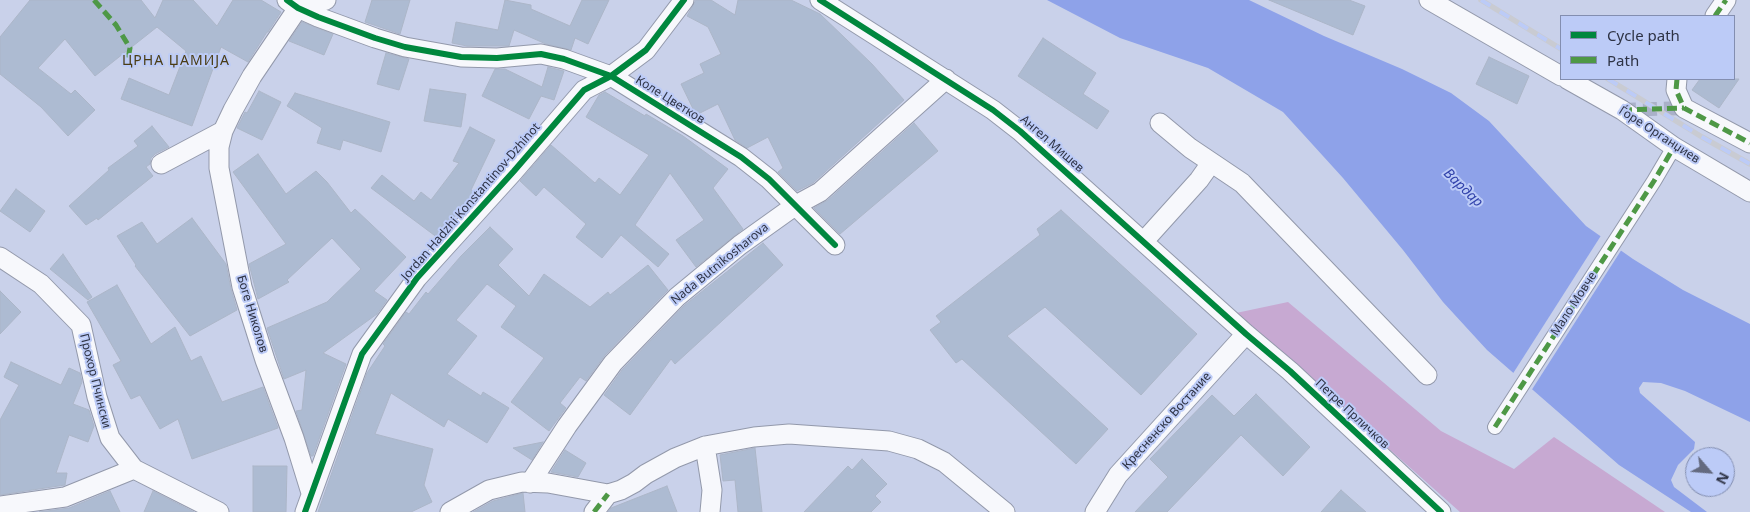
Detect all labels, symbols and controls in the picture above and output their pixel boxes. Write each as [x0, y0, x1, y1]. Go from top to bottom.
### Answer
legend [1560, 15, 1735, 80]
text: Cycle path [1607, 25, 1680, 45]
text: Path [1607, 50, 1639, 70]
district label: ЦРНА ЏАМИЈА [121, 53, 231, 69]
street label: Коле Цветков [633, 73, 707, 127]
street label: Ѓоре Органџиев [1616, 103, 1702, 167]
street label: Ангел Мишев [1017, 113, 1087, 175]
street label: Jordan Hadzhi Konstantinov-Dzhinot [399, 120, 543, 284]
water label: Вардар [1440, 165, 1486, 211]
street label: Nada Butnikosharova [668, 220, 772, 308]
street label: Мало Мовче [1548, 269, 1600, 339]
street label: Боге Николов [233, 274, 271, 354]
street label: Прохор Пчински [76, 332, 114, 430]
street label: Кресненско Востание [1120, 370, 1214, 472]
street label: Петре Прличков [1312, 376, 1392, 452]
north arrow [1685, 447, 1735, 497]
text: N [1712, 469, 1734, 488]

